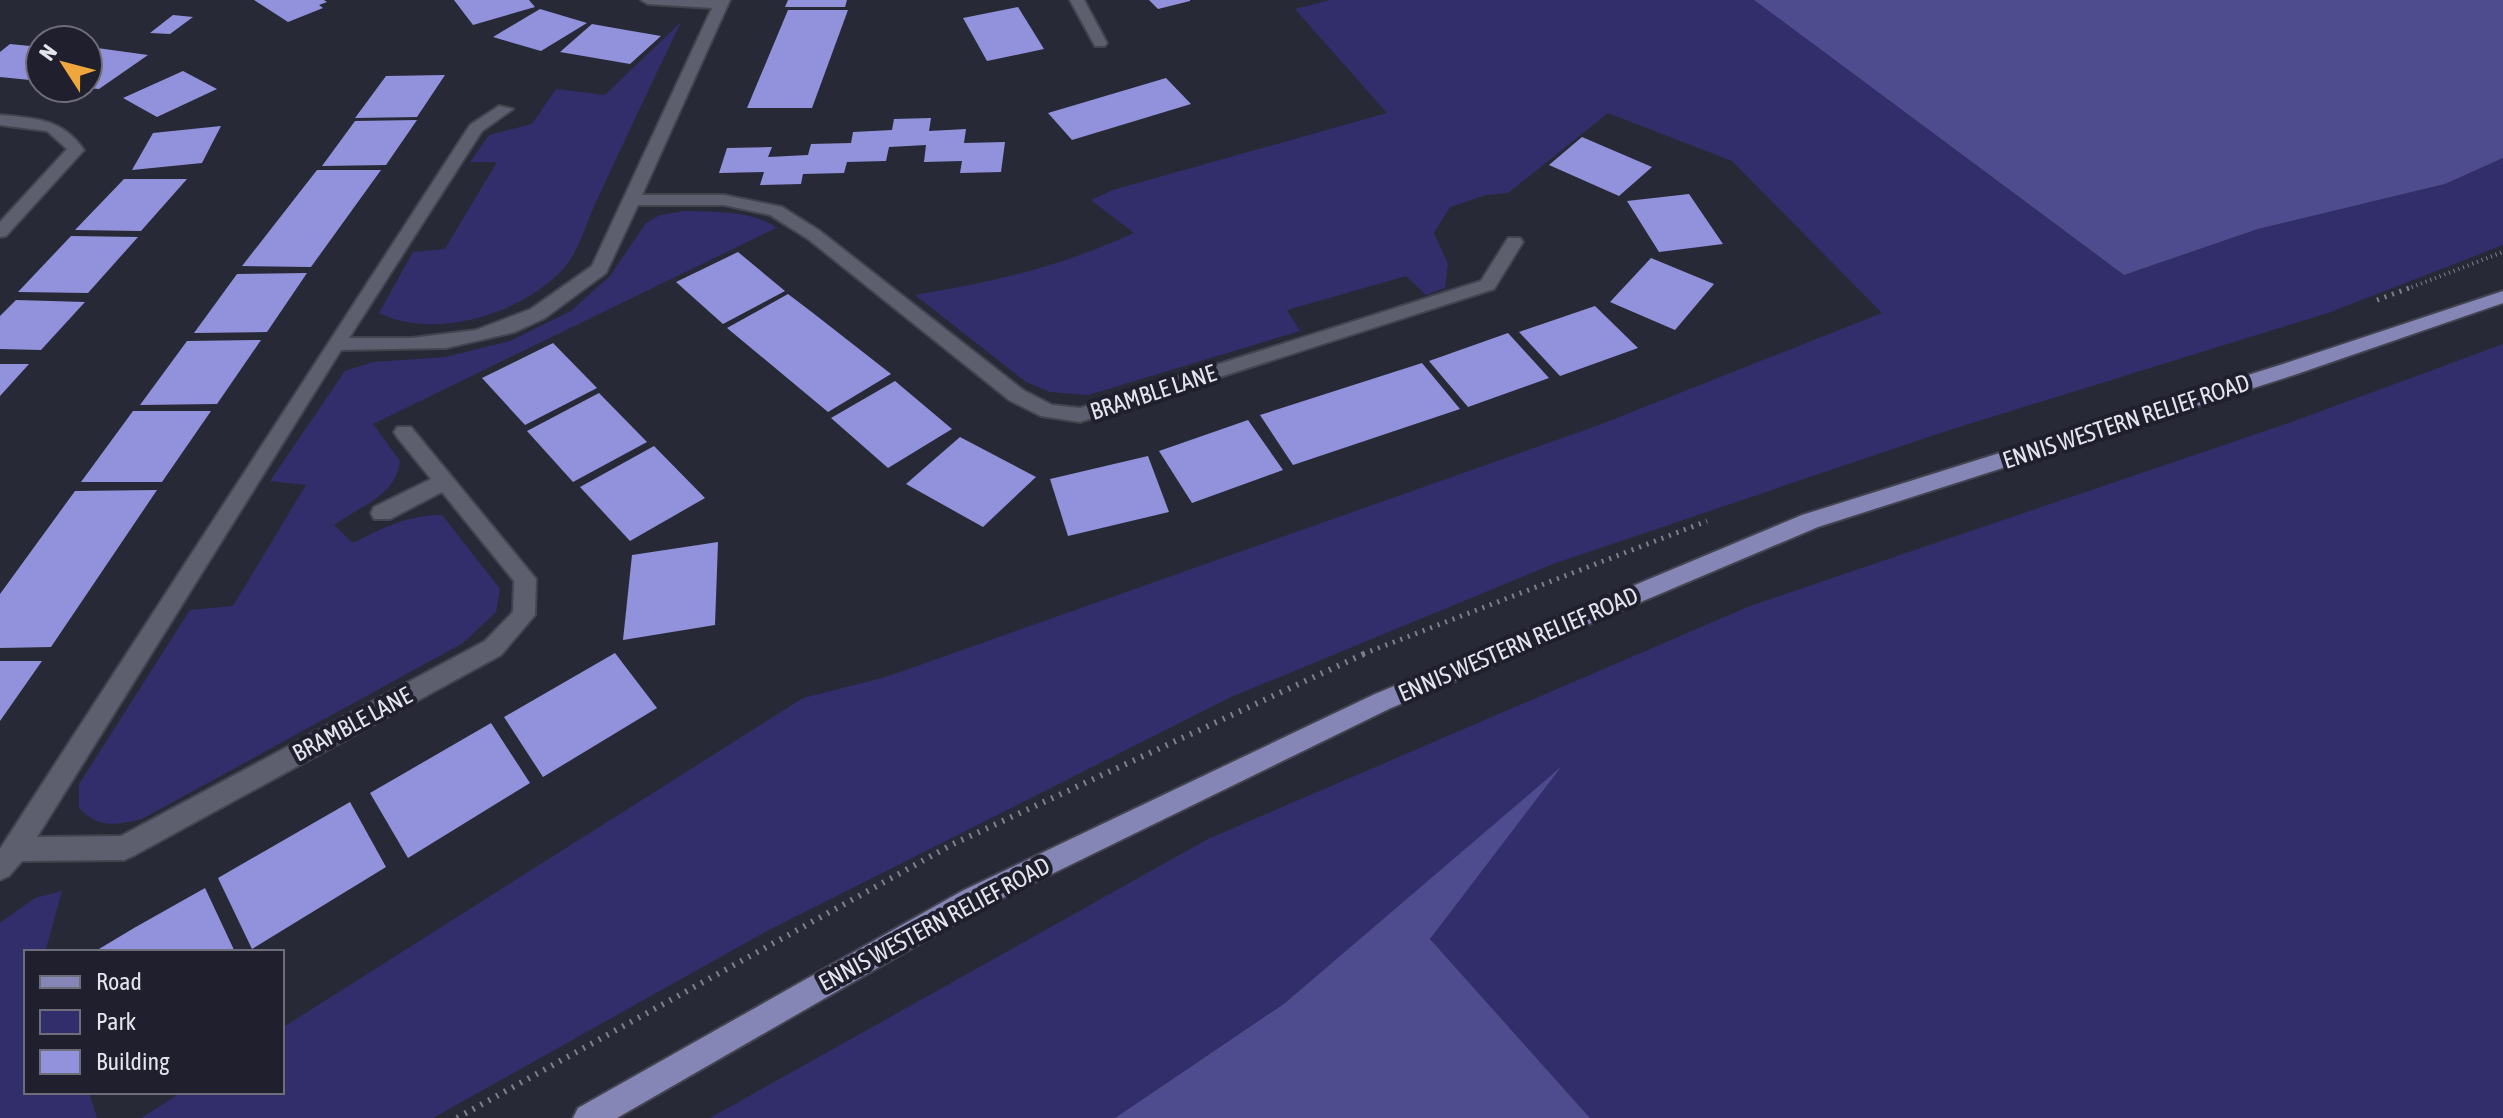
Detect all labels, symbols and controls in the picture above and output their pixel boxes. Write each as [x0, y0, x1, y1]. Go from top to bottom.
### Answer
north arrow [24, 24, 104, 104]
text: N [33, 39, 62, 65]
street label: BRAMBLE LANE [1087, 359, 1219, 425]
street label: ENNIS WESTERN RELIEF ROAD [1999, 368, 2253, 474]
street label: ENNIS WESTERN RELIEF ROAD [1394, 581, 1642, 707]
street label: BRAMBLE LANE [288, 681, 416, 767]
street label: ENNIS WESTERN RELIEF ROAD [814, 852, 1054, 996]
legend [24, 950, 284, 1094]
text: Road [96, 968, 142, 995]
text: Park [96, 1008, 137, 1035]
text: Building [96, 1048, 170, 1075]

